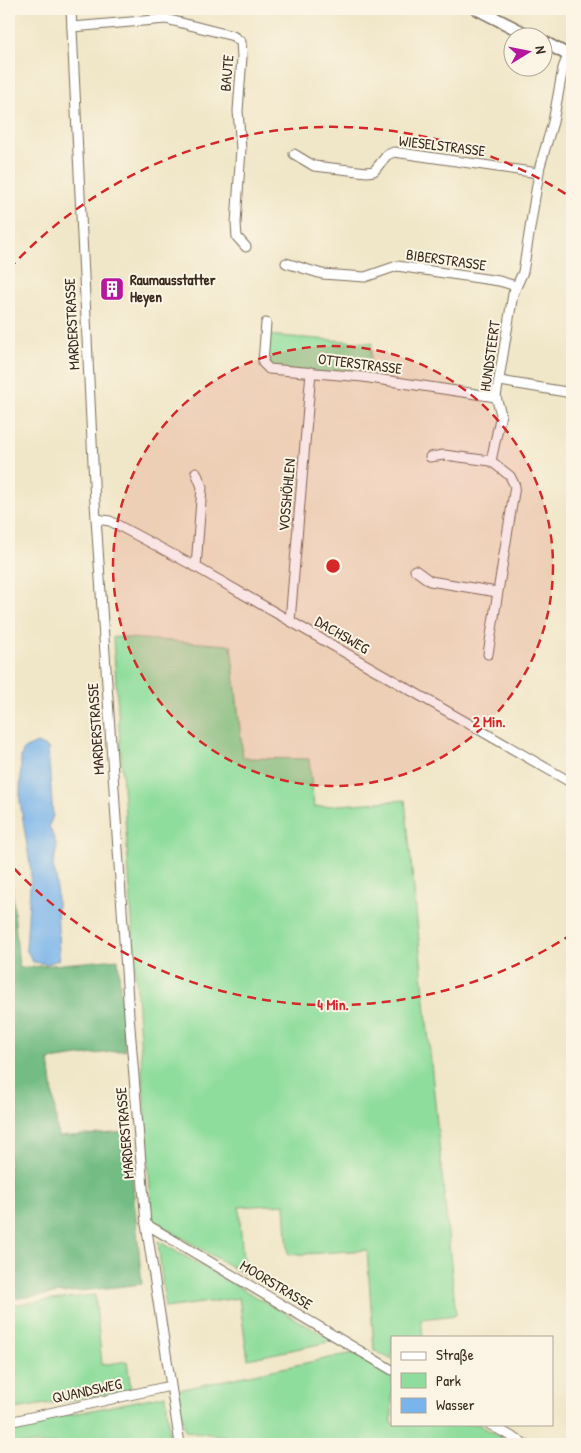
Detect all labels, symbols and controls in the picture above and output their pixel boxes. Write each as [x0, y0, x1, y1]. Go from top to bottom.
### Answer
north arrow [504, 28, 554, 78]
text: N [531, 44, 551, 56]
street label: BAUTE [214, 53, 239, 92]
street label: WIESELSTRASSE [398, 130, 487, 161]
street label: BIBERSTRASSE [405, 243, 488, 276]
place label: Raumausstatter Heyen [130, 269, 216, 308]
building icon: Raumausstatter Heyen [99, 276, 125, 302]
street label: MARDERSTRASSE [59, 277, 84, 371]
street label: HUNDSTEERT [474, 318, 505, 393]
street label: OTTERSTRASSE [317, 348, 404, 379]
street label: VOSSHÖHLEN [273, 458, 300, 532]
centre of rings [324, 557, 342, 575]
street label: DACHSWEG [311, 611, 374, 659]
street label: MARDERSTRASSE [82, 682, 109, 776]
text: 2 Min. [473, 711, 505, 732]
text: 4 Min. [317, 994, 349, 1015]
street label: MARDERSTRASSE [110, 1086, 139, 1180]
street label: MOORSTRASSE [236, 1255, 317, 1315]
legend [391, 1336, 554, 1426]
text: Straße [436, 1344, 474, 1365]
text: Park [436, 1370, 461, 1391]
street label: QUANDSWEG [50, 1373, 124, 1408]
text: Wasser [436, 1394, 475, 1415]

